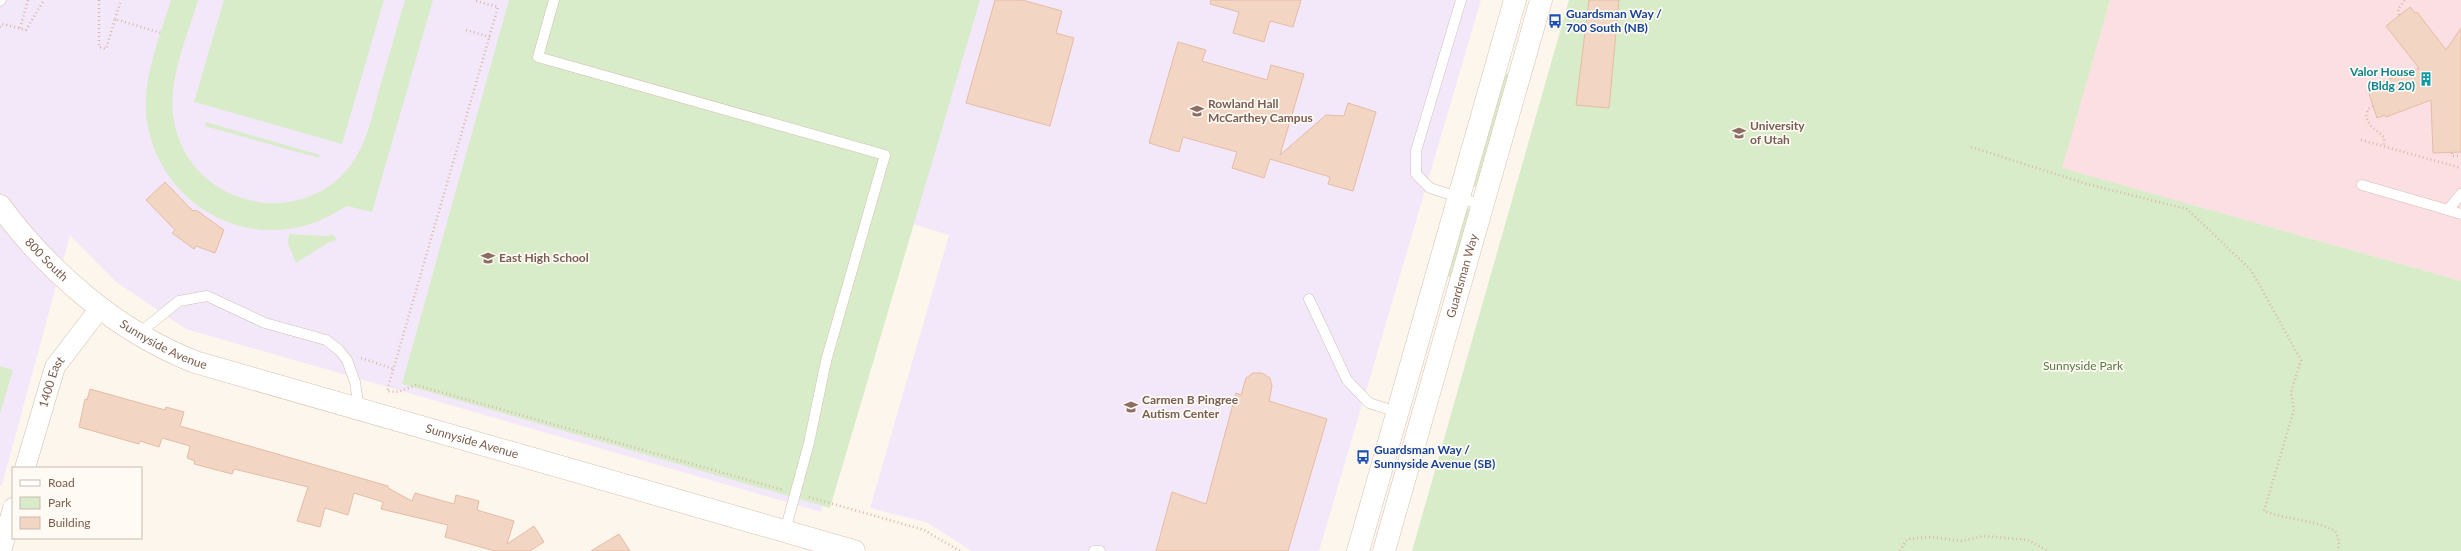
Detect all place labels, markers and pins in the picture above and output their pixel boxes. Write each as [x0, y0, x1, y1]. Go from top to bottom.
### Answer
place label: Guardsman Way / 700 South (NB) [1566, 6, 1662, 35]
bus stop icon: Guardsman Way / 700 South (NB) [1547, 13, 1563, 29]
place label: Valor House (Bldg 20) [2349, 64, 2416, 93]
building icon: Valor House (Bldg 20) [2418, 71, 2434, 87]
place label: Rowland Hall McCarthey Campus [1208, 96, 1313, 125]
school or university icon: Rowland Hall McCarthey Campus [1189, 103, 1205, 119]
place label: University of Utah [1750, 118, 1805, 147]
school or university icon: University of Utah [1731, 125, 1747, 141]
school or university icon: East High School [480, 250, 496, 266]
place label: East High School [499, 250, 589, 265]
place label: Carmen B Pingree Autism Center [1141, 392, 1239, 421]
school or university icon: Carmen B Pingree Autism Center [1123, 399, 1139, 415]
place label: Guardsman Way / Sunnyside Avenue (SB) [1374, 442, 1495, 471]
bus stop icon: Guardsman Way / Sunnyside Avenue (SB) [1355, 449, 1371, 465]

